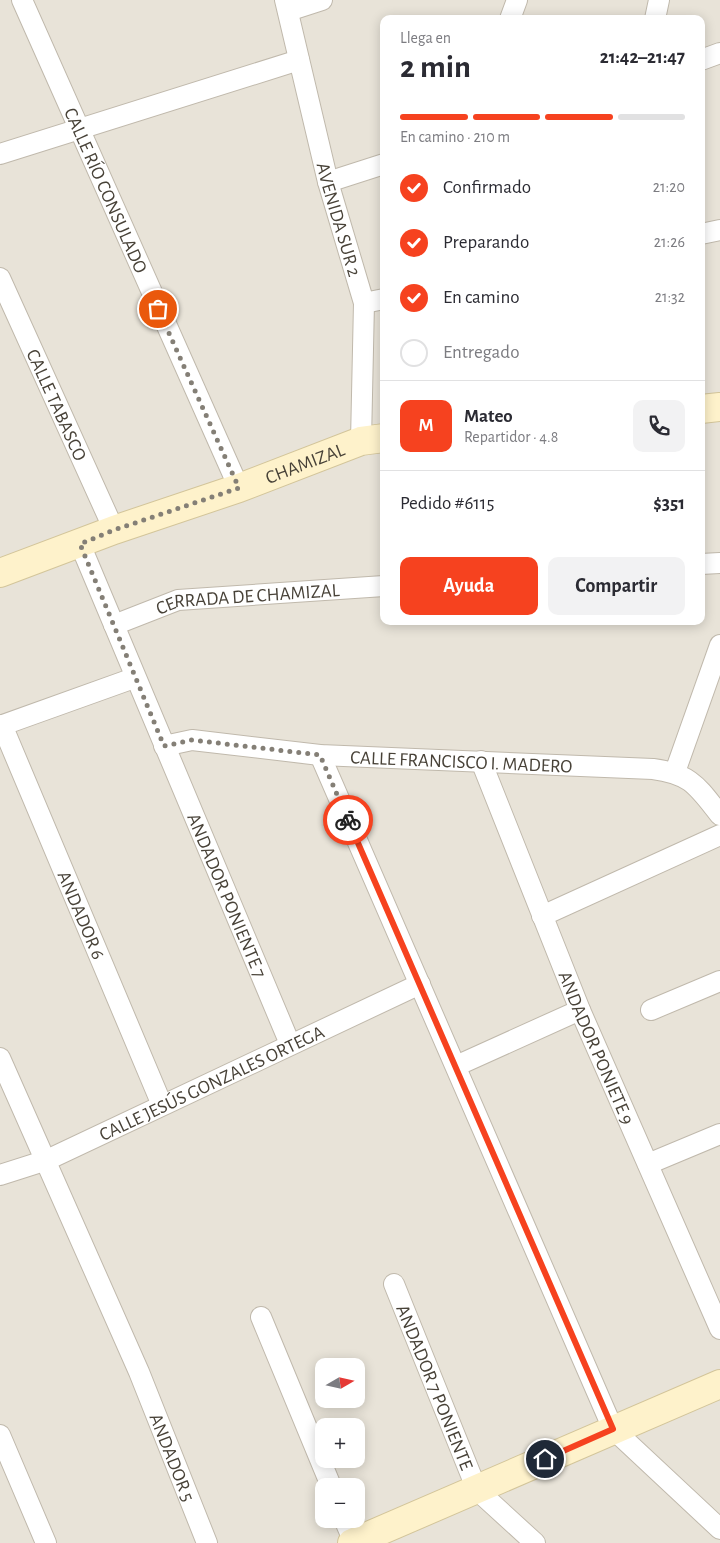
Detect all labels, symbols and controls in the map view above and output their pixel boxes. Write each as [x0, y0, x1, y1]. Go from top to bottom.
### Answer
text: Llega en [400, 30, 451, 46]
text: 21:42–21:47 [600, 48, 685, 67]
text: 2 min [400, 51, 471, 83]
street label: CALLE RÍO CONSULADO [60, 105, 150, 276]
text: En camino · 210 m [400, 129, 510, 145]
street label: AVENIDA SUR 2 [313, 161, 364, 279]
icon: check [400, 174, 428, 202]
text: Confirmado [443, 178, 531, 197]
text: 21:20 [653, 179, 685, 195]
icon: check [400, 229, 428, 257]
text: Preparando [443, 233, 529, 252]
text: 21:26 [654, 234, 685, 250]
icon: check [400, 284, 428, 312]
pin [137, 288, 179, 330]
text: En camino [443, 288, 520, 307]
text: 21:32 [655, 289, 685, 305]
icon: bag [144, 295, 172, 323]
text: Entregado [443, 343, 519, 362]
street label: CALLE TABASCO [22, 347, 89, 464]
button: phone [633, 400, 685, 452]
text: Mateo [464, 407, 513, 426]
text: M [418, 416, 434, 435]
text: Repartidor · 4.8 [464, 429, 558, 445]
street label: CHAMIZAL [263, 440, 347, 488]
text: Pedido #6115 [400, 494, 494, 513]
text: $351 [653, 494, 685, 513]
button: Ayuda [400, 557, 538, 615]
button: Compartir [548, 557, 685, 615]
street label: CERRADA DE CHAMIZAL [154, 581, 340, 619]
street label: CALLE FRANCISCO I. MADERO [350, 748, 573, 777]
courier [323, 795, 373, 845]
icon: bike [334, 806, 362, 834]
street label: ANDADOR PONIENTE 7 [183, 811, 269, 981]
street label: ANDADOR 6 [54, 868, 108, 962]
street label: ANDADOR PONIETE 9 [554, 969, 637, 1128]
street label: CALLE JESÚS GONZALES ORTEGA [97, 1023, 327, 1145]
street label: ANDADOR 7 PONIENTE [392, 1302, 476, 1473]
north arrow [315, 1358, 365, 1408]
map controls [315, 1358, 365, 1528]
street label: ANDADOR 5 [145, 1411, 197, 1504]
button: + [315, 1418, 365, 1468]
pin [524, 1438, 566, 1480]
icon: home [531, 1445, 559, 1473]
button: − [315, 1478, 365, 1528]

